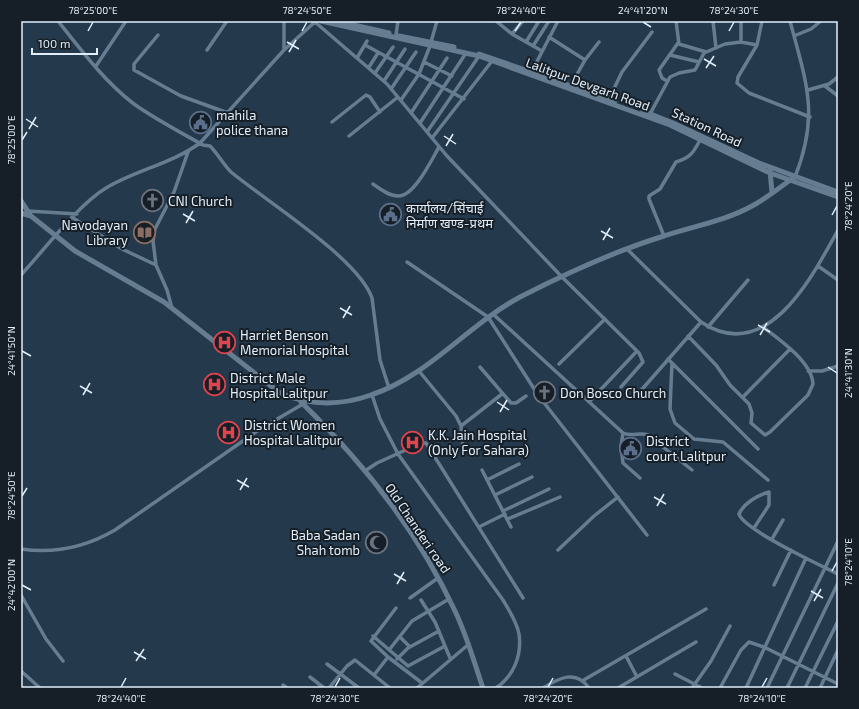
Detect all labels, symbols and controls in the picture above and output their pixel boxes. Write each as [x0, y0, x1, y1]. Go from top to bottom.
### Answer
text: 78°25'00"E [68, 4, 118, 16]
text: 78°24'50"E [282, 4, 332, 16]
text: 78°24'40"E [496, 4, 546, 16]
text: 24°41'20"N [618, 4, 668, 16]
text: 78°24'30"E [709, 4, 759, 16]
scale bar [32, 30, 97, 56]
text: 100 m [38, 36, 70, 50]
street label: Lalitpur Devgarh Road [524, 54, 652, 114]
street label: Station Road [670, 104, 744, 150]
place label: mahila police thana [216, 107, 288, 138]
public building icon: mahila police thana [187, 109, 213, 135]
text: 78°25'00"E [5, 115, 17, 165]
text: 78°24'20"E [842, 181, 854, 231]
church icon: CNI Church [139, 188, 165, 214]
place label: CNI Church [168, 193, 232, 209]
place label: कार्यालय/सिंचाई निर्माण खण्ड-प्रथम [406, 200, 493, 231]
public building icon: कार्यालय/सिंचाई निर्माण खण्ड-प्रथम [378, 202, 404, 228]
place label: Navodayan Library [61, 217, 128, 248]
library icon: Navodayan Library [131, 219, 157, 245]
text: 24°41'50"N [5, 326, 17, 376]
place label: Harriet Benson Memorial Hospital [240, 327, 349, 358]
hospital icon: Harriet Benson Memorial Hospital [212, 329, 238, 355]
text: 24°41'30"N [842, 348, 854, 398]
place label: District Male Hospital Lalitpur [230, 370, 328, 401]
hospital icon: District Male Hospital Lalitpur [202, 372, 228, 398]
church icon: Don Bosco Church [531, 380, 557, 406]
place label: Don Bosco Church [560, 385, 666, 401]
place label: District Women Hospital Lalitpur [244, 417, 342, 448]
hospital icon: District Women Hospital Lalitpur [216, 419, 242, 445]
place label: K.K. Jain Hospital (Only For Sahara) [428, 427, 529, 458]
hospital icon: K.K. Jain Hospital (Only For Sahara) [400, 429, 426, 455]
place label: District court Lalitpur [646, 433, 726, 464]
public building icon: District court Lalitpur [618, 435, 644, 461]
text: 78°24'50"E [5, 471, 17, 521]
street label: Old Chanderi road [382, 480, 454, 576]
place label: Baba Sadan Shah tomb [291, 527, 360, 558]
mosque icon: Baba Sadan Shah tomb [363, 529, 389, 555]
text: 78°24'10"E [842, 538, 854, 586]
text: 24°42'00"N [5, 559, 17, 611]
text: 78°24'40"E [96, 692, 146, 704]
text: 78°24'30"E [310, 692, 360, 704]
text: 78°24'20"E [523, 692, 573, 704]
text: 78°24'10"E [738, 692, 786, 704]

